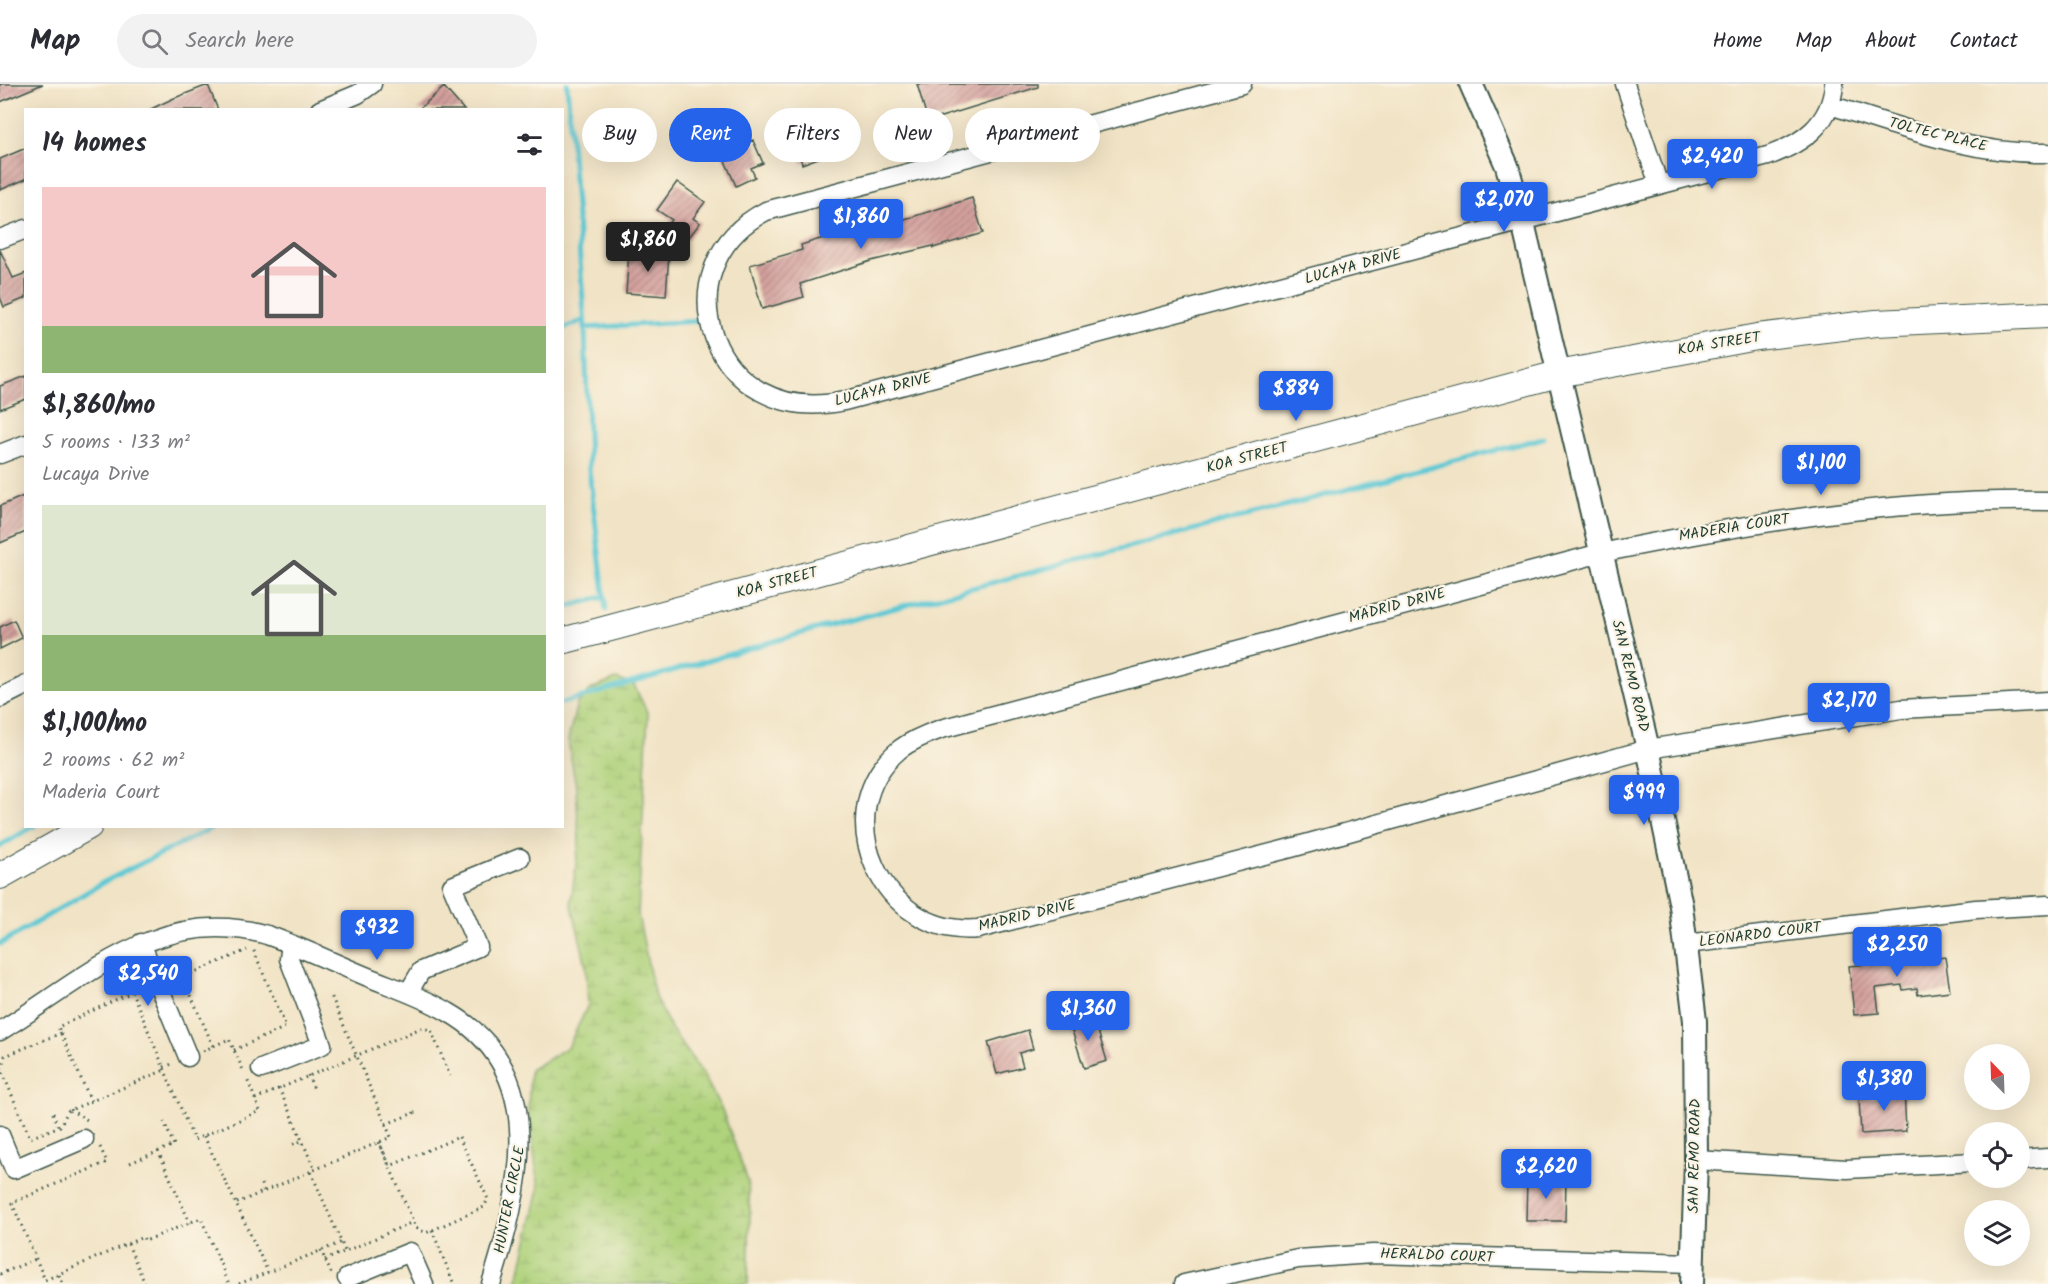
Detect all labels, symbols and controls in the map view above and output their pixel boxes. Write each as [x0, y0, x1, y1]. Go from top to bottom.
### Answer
search box [117, 14, 537, 68]
text: Map [30, 19, 81, 64]
text: Search here [186, 24, 294, 59]
icon: search [138, 25, 171, 58]
text: Home [1713, 25, 1762, 58]
text: Map [1795, 25, 1832, 58]
text: About [1865, 25, 1916, 58]
text: Contact [1949, 25, 2018, 58]
chip: Buy [582, 108, 657, 162]
chip: Rent [669, 108, 752, 162]
chip: Filters [764, 108, 861, 162]
chip: New [873, 108, 953, 162]
chip: Apartment [965, 108, 1100, 162]
street label: TOLTEC PLACE [1886, 111, 1991, 159]
text: 14 homes [42, 123, 147, 165]
icon: filters [513, 128, 546, 161]
pin: $2,420 [1663, 139, 1761, 190]
text: $2,420 [1681, 142, 1743, 174]
pin: $2,070 [1455, 182, 1553, 233]
text: $2,070 [1475, 185, 1533, 217]
pin: $1,860 [812, 199, 910, 250]
text: $1,860 [833, 202, 889, 234]
pin: $1,860 [599, 222, 697, 273]
text: $1,860 [620, 225, 676, 257]
icon: home [240, 226, 348, 334]
street label: LUCAYA DRIVE [1302, 242, 1405, 291]
street label: KOA STREET [1676, 325, 1764, 362]
street label: LUCAYA DRIVE [832, 366, 935, 414]
pin: $884 [1260, 371, 1332, 422]
text: $884 [1273, 374, 1319, 406]
text: $1,860/mo [42, 385, 155, 427]
text: 5 rooms · 133 m² [42, 427, 190, 459]
street label: KOA STREET [1204, 435, 1292, 480]
pin: $1,100 [1772, 445, 1870, 496]
text: $1,100 [1796, 448, 1846, 480]
text: Lucaya Drive [42, 459, 149, 491]
street label: MADERIA COURT [1677, 507, 1793, 549]
icon: home [240, 544, 348, 652]
street label: KOA STREET [734, 560, 822, 605]
street label: MADRID DRIVE [1346, 581, 1449, 630]
street label: SAN REMO ROAD [1604, 618, 1656, 735]
pin: $2,170 [1800, 683, 1898, 734]
text: $2,170 [1822, 686, 1876, 718]
text: $1,100/mo [42, 703, 147, 745]
text: 2 rooms · 62 m² [42, 745, 184, 777]
pin: $999 [1608, 775, 1680, 826]
text: Maderia Court [42, 777, 160, 809]
text: $999 [1623, 778, 1665, 810]
street label: MADRID DRIVE [976, 893, 1079, 939]
pin: $932 [341, 910, 413, 961]
text: $932 [355, 913, 399, 945]
street label: LEONARDO COURT [1697, 915, 1824, 954]
pin: $2,250 [1848, 927, 1946, 978]
text: $2,250 [1867, 930, 1927, 962]
pin: $2,540 [99, 956, 197, 1007]
text: $2,540 [118, 959, 178, 991]
pin: $1,360 [1039, 991, 1137, 1042]
text: $1,360 [1060, 994, 1116, 1026]
north arrow [1964, 1044, 2030, 1110]
map controls [1964, 1044, 2030, 1266]
pin: $1,380 [1835, 1061, 1933, 1112]
text: $1,380 [1856, 1064, 1912, 1096]
street label: SAN REMO ROAD [1682, 1098, 1708, 1213]
button: locate [1964, 1122, 2030, 1188]
street label: HUNTER CIRCLE [488, 1143, 532, 1256]
pin: $2,620 [1497, 1149, 1595, 1200]
text: $2,620 [1515, 1152, 1577, 1184]
button: layers [1964, 1200, 2030, 1266]
street label: HERALDO COURT [1380, 1242, 1496, 1270]

